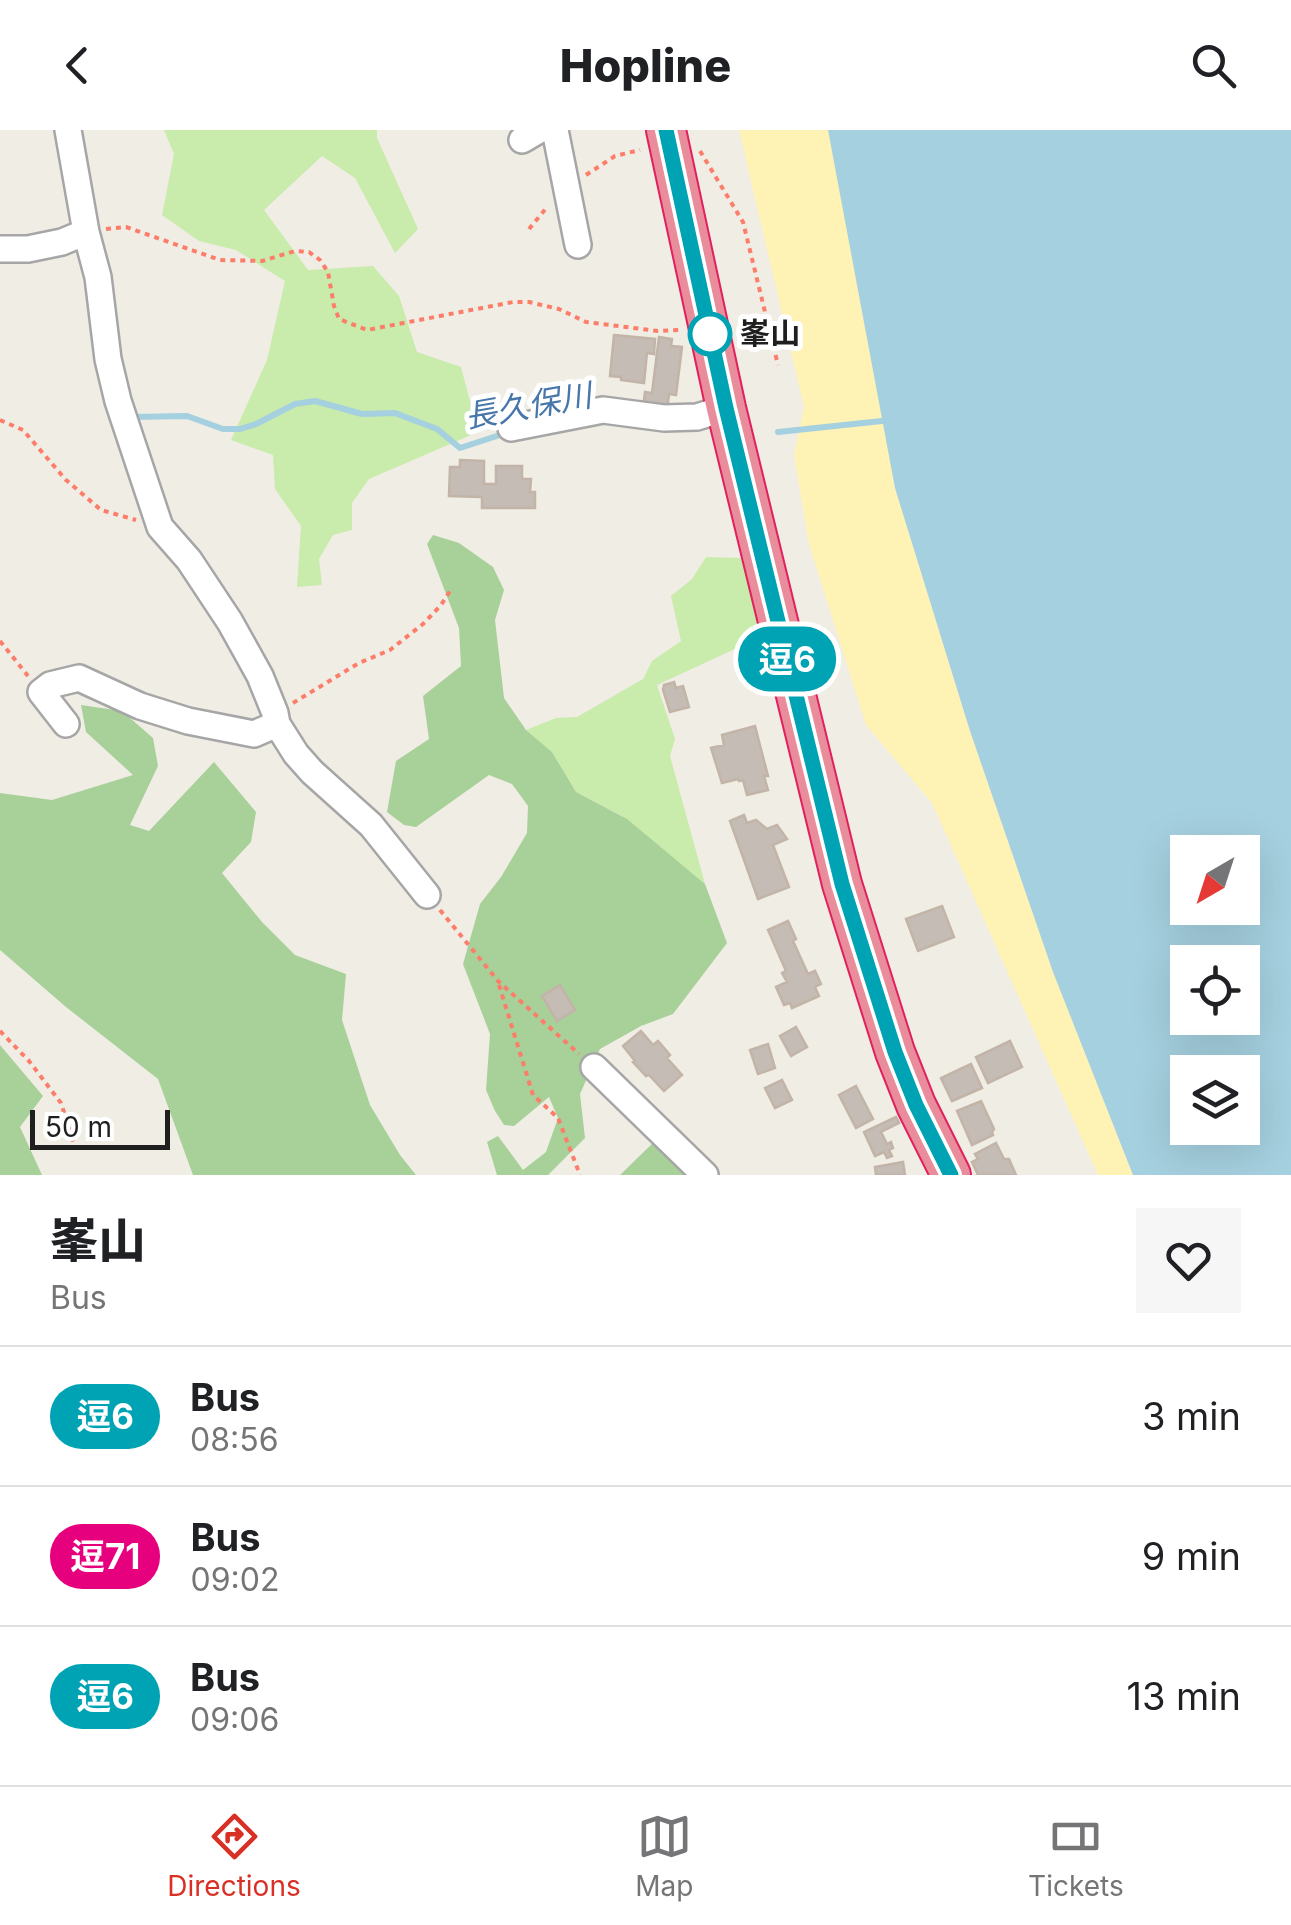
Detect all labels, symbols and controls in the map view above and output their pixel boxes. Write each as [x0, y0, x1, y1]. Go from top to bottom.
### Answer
icon: back [50, 38, 105, 93]
text: Hopline [560, 38, 731, 93]
icon: search [1186, 38, 1241, 93]
marker: 峯山 [689, 313, 731, 355]
place label: 峯山 [740, 315, 800, 351]
water label: 長久保川 [461, 375, 597, 436]
line badge: 逗6 [742, 626, 832, 692]
text: 逗6 [758, 638, 816, 680]
north arrow [1170, 835, 1260, 925]
map controls [1170, 835, 1260, 1145]
button: locate [1170, 945, 1260, 1035]
button: layers [1170, 1055, 1260, 1145]
scale bar [30, 1105, 170, 1150]
text: 50 m [45, 1110, 112, 1144]
button: heart [1136, 1208, 1241, 1313]
text: 峯山 [50, 1211, 146, 1270]
text: Bus [50, 1278, 107, 1317]
text: Bus [190, 1374, 260, 1420]
text: 3 min [1142, 1393, 1241, 1439]
text: 逗6 [76, 1395, 134, 1437]
text: 08:56 [190, 1420, 279, 1459]
text: Bus [190, 1514, 261, 1560]
text: 9 min [1142, 1533, 1241, 1579]
text: 逗71 [70, 1535, 140, 1577]
text: 09:02 [190, 1560, 279, 1599]
text: Bus [190, 1654, 260, 1700]
text: 13 min [1126, 1673, 1241, 1719]
text: 逗6 [76, 1675, 134, 1717]
text: 09:06 [190, 1700, 279, 1739]
tab: Directions [167, 1809, 301, 1903]
tab: Map [635, 1809, 694, 1903]
tab: Tickets [1028, 1809, 1124, 1903]

